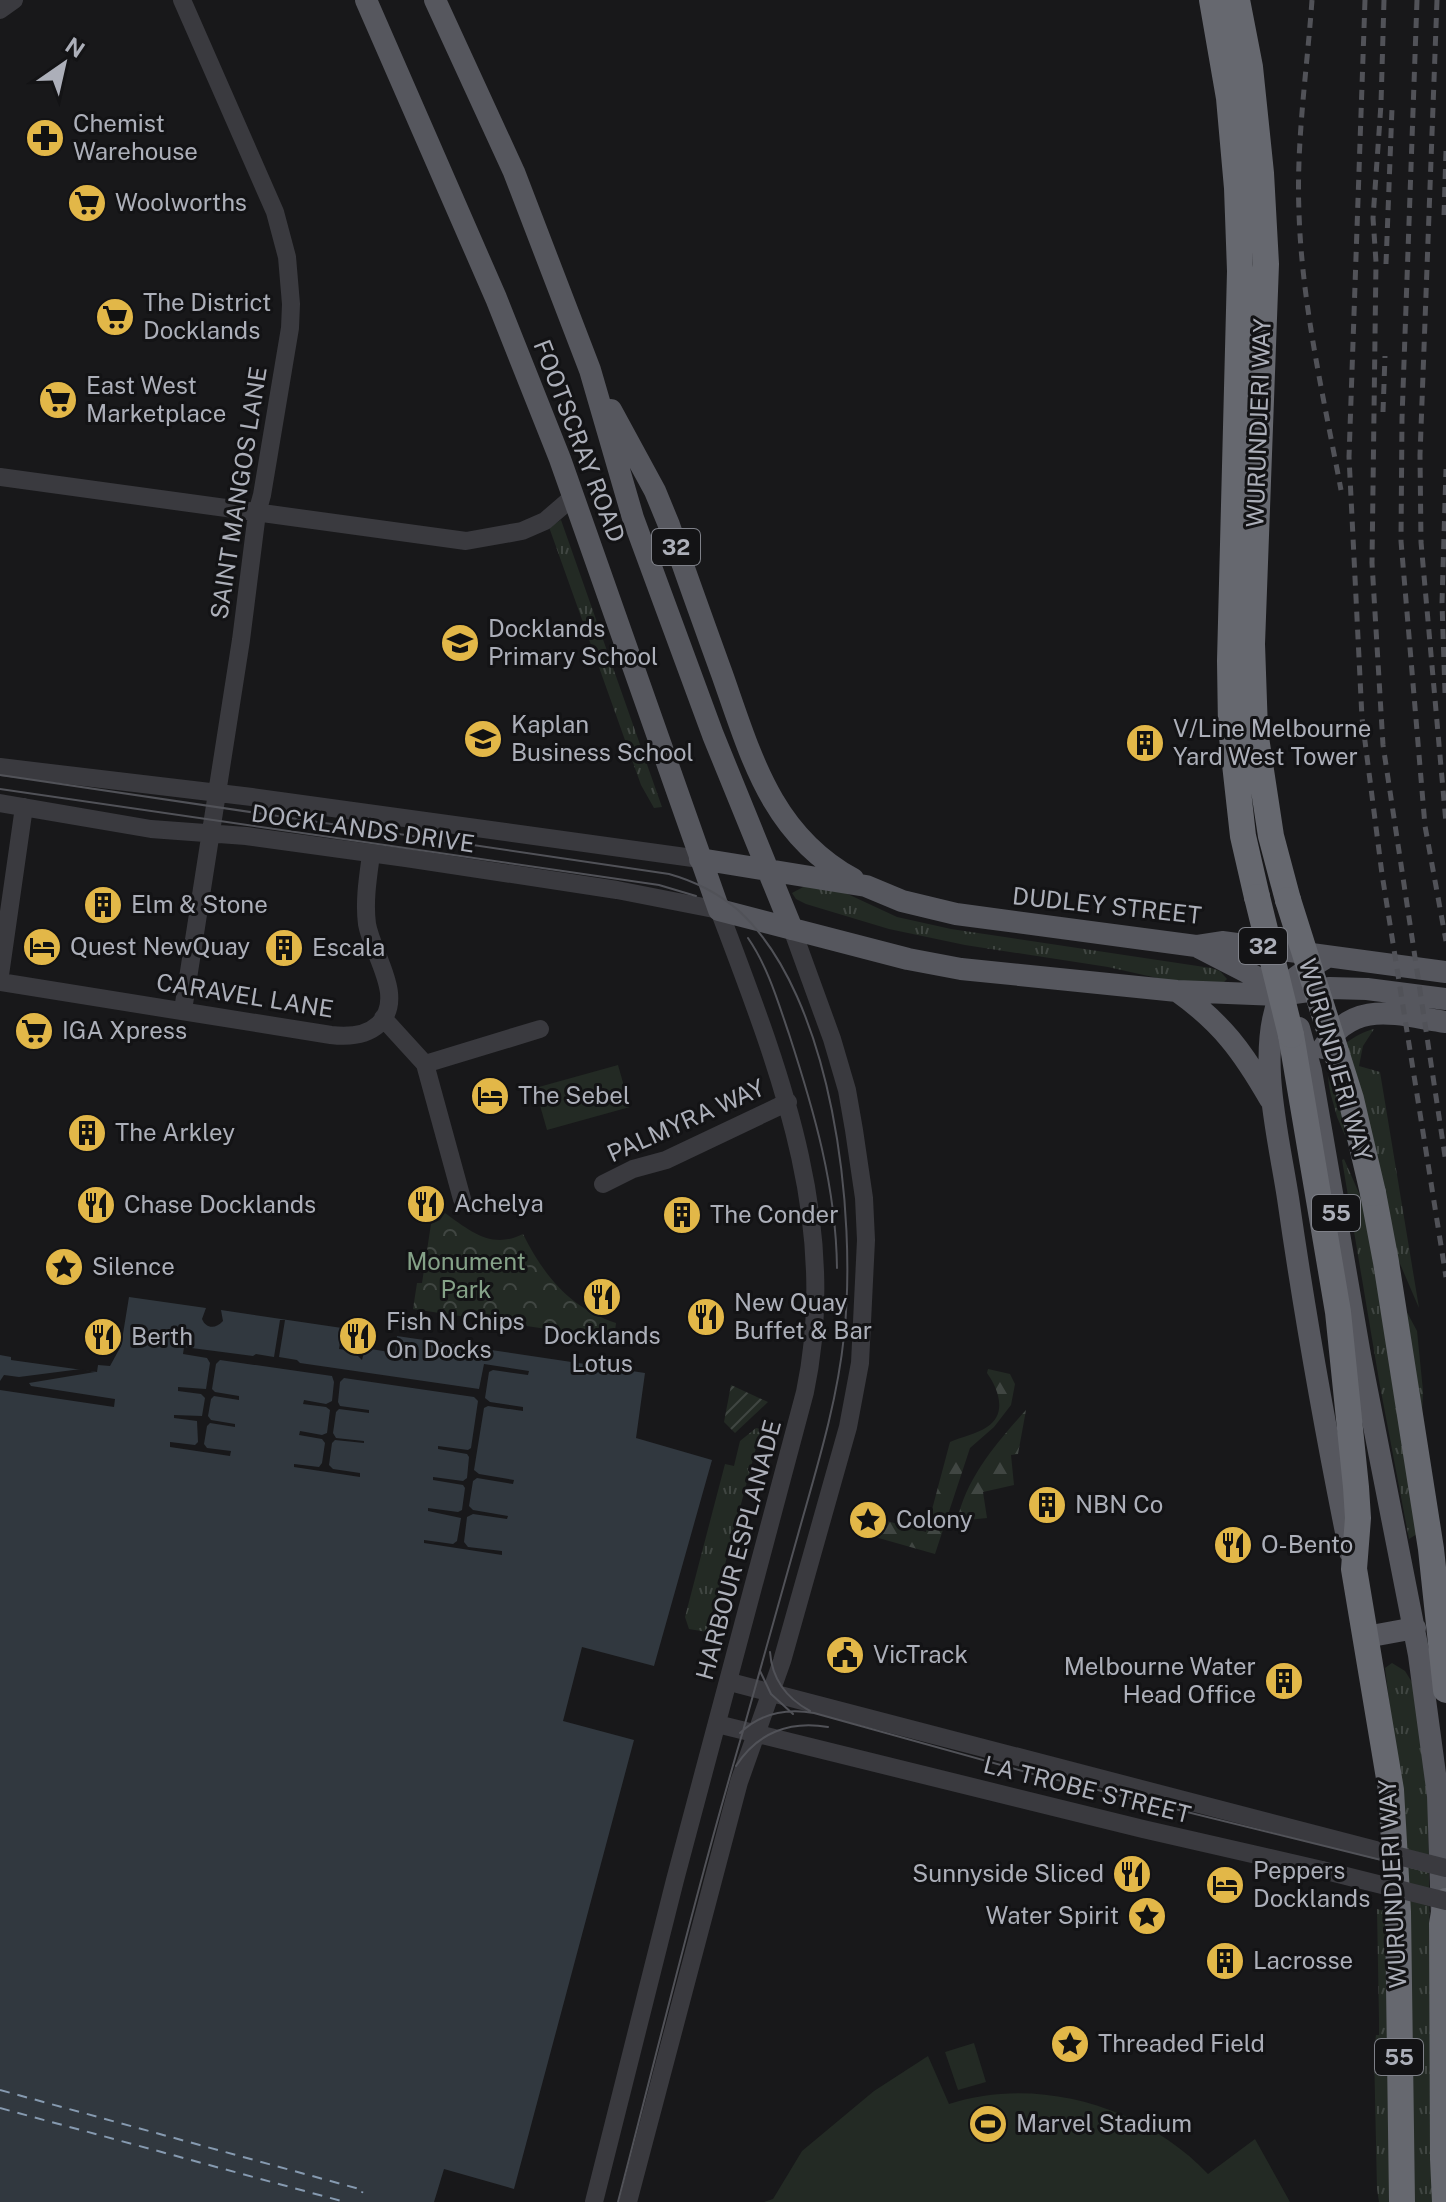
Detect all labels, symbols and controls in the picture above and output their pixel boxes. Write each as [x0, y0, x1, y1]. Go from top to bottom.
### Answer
north arrow [24, 24, 104, 104]
text: N [61, 32, 90, 63]
place label: Chemist Warehouse [73, 109, 198, 165]
pharmacy icon: Chemist Warehouse [24, 117, 66, 159]
supermarket icon: Woolworths [66, 182, 108, 224]
place label: Woolworths [115, 188, 247, 216]
place label: The District Docklands [143, 288, 271, 344]
supermarket icon: The District Docklands [94, 296, 136, 338]
street label: WURUNDJERI WAY [1240, 317, 1276, 528]
street label: FOOTSCRAY ROAD [528, 336, 631, 546]
street label: SAINT MANGOS LANE [204, 365, 272, 621]
place label: East West Marketplace [86, 371, 226, 427]
supermarket icon: East West Marketplace [37, 379, 79, 421]
road number: 32 [652, 529, 700, 565]
place label: Docklands Primary School [488, 614, 658, 670]
school or university icon: Docklands Primary School [439, 622, 481, 664]
place label: Kaplan Business School [511, 710, 694, 766]
place label: V/Line Melbourne Yard West Tower [1173, 714, 1371, 770]
school or university icon: Kaplan Business School [462, 718, 504, 760]
building icon: V/Line Melbourne Yard West Tower [1124, 722, 1166, 764]
street label: DOCKLANDS DRIVE [250, 798, 477, 858]
street label: DUDLEY STREET [1011, 881, 1203, 929]
building icon: Elm & Stone [82, 884, 124, 926]
place label: Elm & Stone [131, 890, 268, 918]
hotel icon: Quest NewQuay [21, 926, 63, 968]
building icon: Escala [263, 927, 305, 969]
road number: 32 [1239, 928, 1287, 964]
place label: Quest NewQuay [70, 932, 250, 960]
place label: Escala [312, 933, 385, 961]
street label: WURUNDJERI WAY [1294, 955, 1378, 1165]
street label: CARAVEL LANE [155, 967, 336, 1023]
supermarket icon: IGA Xpress [13, 1010, 55, 1052]
place label: IGA Xpress [62, 1016, 187, 1044]
street label: PALMYRA WAY [603, 1073, 769, 1167]
hotel icon: The Sebel [469, 1075, 511, 1117]
place label: The Sebel [518, 1081, 630, 1109]
building icon: The Arkley [66, 1112, 108, 1154]
place label: The Arkley [115, 1118, 235, 1146]
restaurant icon: Achelya [405, 1183, 447, 1225]
restaurant icon: Chase Docklands [75, 1184, 117, 1226]
place label: Achelya [454, 1189, 544, 1217]
place label: Chase Docklands [124, 1190, 316, 1218]
building icon: The Conder [661, 1194, 703, 1236]
road number: 55 [1312, 1195, 1360, 1231]
place label: The Conder [710, 1200, 839, 1228]
place icon: Silence [43, 1246, 85, 1288]
park label: Monument Park [406, 1247, 526, 1303]
place label: Silence [92, 1252, 175, 1280]
restaurant icon: Docklands Lotus [581, 1276, 623, 1318]
place label: New Quay Buffet & Bar [734, 1288, 872, 1344]
restaurant icon: New Quay Buffet & Bar [685, 1296, 727, 1338]
place label: Fish N Chips On Docks [386, 1307, 525, 1363]
restaurant icon: Fish N Chips On Docks [337, 1315, 379, 1357]
restaurant icon: Berth [82, 1316, 124, 1358]
place label: Docklands Lotus [543, 1321, 661, 1377]
place label: Berth [131, 1322, 193, 1350]
street label: HARBOUR ESPLANADE [690, 1417, 786, 1683]
building icon: NBN Co [1026, 1484, 1068, 1526]
place label: NBN Co [1075, 1490, 1163, 1518]
place icon: Colony [847, 1499, 889, 1541]
place label: Colony [896, 1505, 973, 1533]
restaurant icon: O-Bento [1212, 1524, 1254, 1566]
place label: O-Bento [1261, 1530, 1353, 1558]
public building icon: VicTrack [824, 1634, 866, 1676]
place label: VicTrack [873, 1640, 968, 1668]
place label: Melbourne Water Head Office [1064, 1652, 1256, 1708]
building icon: Melbourne Water Head Office [1263, 1660, 1305, 1702]
street label: LA TROBE STREET [981, 1750, 1194, 1828]
street label: WURUNDJERI WAY [1373, 1778, 1411, 1989]
restaurant icon: Sunnyside Sliced [1111, 1853, 1153, 1895]
place label: Peppers Docklands [1253, 1856, 1370, 1912]
place label: Sunnyside Sliced [912, 1859, 1104, 1887]
hotel icon: Peppers Docklands [1204, 1864, 1246, 1906]
place icon: Water Spirit [1126, 1895, 1168, 1937]
place label: Water Spirit [985, 1901, 1119, 1929]
building icon: Lacrosse [1204, 1940, 1246, 1982]
place label: Lacrosse [1253, 1946, 1353, 1974]
place icon: Threaded Field [1049, 2023, 1091, 2065]
place label: Threaded Field [1098, 2029, 1265, 2057]
road number: 55 [1375, 2039, 1423, 2075]
sports icon: Marvel Stadium [967, 2103, 1009, 2145]
place label: Marvel Stadium [1016, 2109, 1192, 2137]

